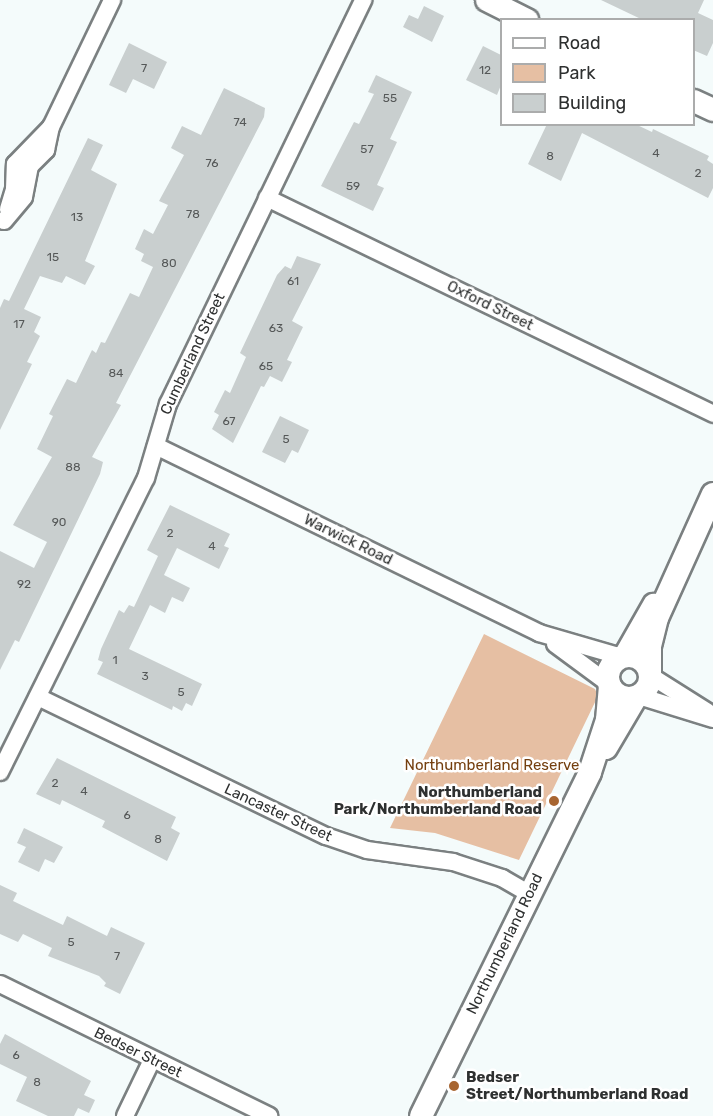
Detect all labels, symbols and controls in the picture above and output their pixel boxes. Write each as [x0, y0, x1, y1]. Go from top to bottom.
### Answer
legend [500, 18, 695, 126]
text: Road [558, 32, 601, 54]
house number: 7 [141, 62, 147, 76]
text: Park [558, 62, 595, 84]
house number: 12 [479, 64, 491, 78]
house number: 55 [383, 92, 397, 106]
text: Building [558, 92, 626, 114]
house number: 74 [233, 116, 247, 130]
house number: 57 [360, 143, 374, 157]
house number: 4 [652, 147, 660, 161]
house number: 8 [546, 150, 554, 164]
house number: 76 [205, 157, 219, 171]
house number: 2 [694, 167, 702, 181]
house number: 59 [346, 180, 360, 194]
house number: 78 [186, 208, 200, 222]
house number: 13 [71, 211, 83, 225]
house number: 15 [47, 251, 59, 265]
house number: 80 [161, 257, 177, 271]
house number: 61 [287, 275, 299, 289]
street label: Oxford Street [444, 277, 536, 335]
street label: Cumberland Street [157, 290, 229, 418]
house number: 17 [13, 318, 25, 332]
house number: 63 [269, 322, 283, 336]
house number: 65 [259, 360, 273, 374]
house number: 84 [108, 367, 124, 381]
house number: 67 [222, 415, 236, 429]
house number: 5 [282, 433, 290, 447]
house number: 88 [65, 461, 81, 475]
street label: Warwick Road [301, 511, 395, 569]
house number: 90 [52, 516, 66, 530]
house number: 2 [166, 527, 174, 541]
house number: 4 [208, 540, 216, 554]
house number: 92 [17, 578, 31, 592]
house number: 1 [112, 654, 118, 668]
house number: 3 [141, 670, 149, 684]
house number: 5 [177, 686, 185, 700]
park label: Northumberland Reserve [404, 757, 580, 775]
house number: 2 [51, 777, 59, 791]
street label: Lancaster Street [221, 780, 335, 846]
place label: Northumberland Park/Northumberland Road [334, 783, 542, 818]
house number: 4 [80, 785, 88, 799]
marker: Northumberland Park/Northumberland Road [547, 794, 561, 808]
house number: 6 [123, 809, 131, 823]
house number: 8 [154, 833, 162, 847]
street label: Northumberland Road [463, 871, 547, 1017]
house number: 5 [67, 936, 75, 950]
house number: 7 [114, 950, 120, 964]
street label: Bedser Street [91, 1024, 185, 1082]
house number: 6 [12, 1049, 20, 1063]
place label: Bedser Street/Northumberland Road [466, 1068, 688, 1103]
house number: 8 [33, 1076, 41, 1090]
marker: Bedser Street/Northumberland Road [447, 1079, 461, 1093]

